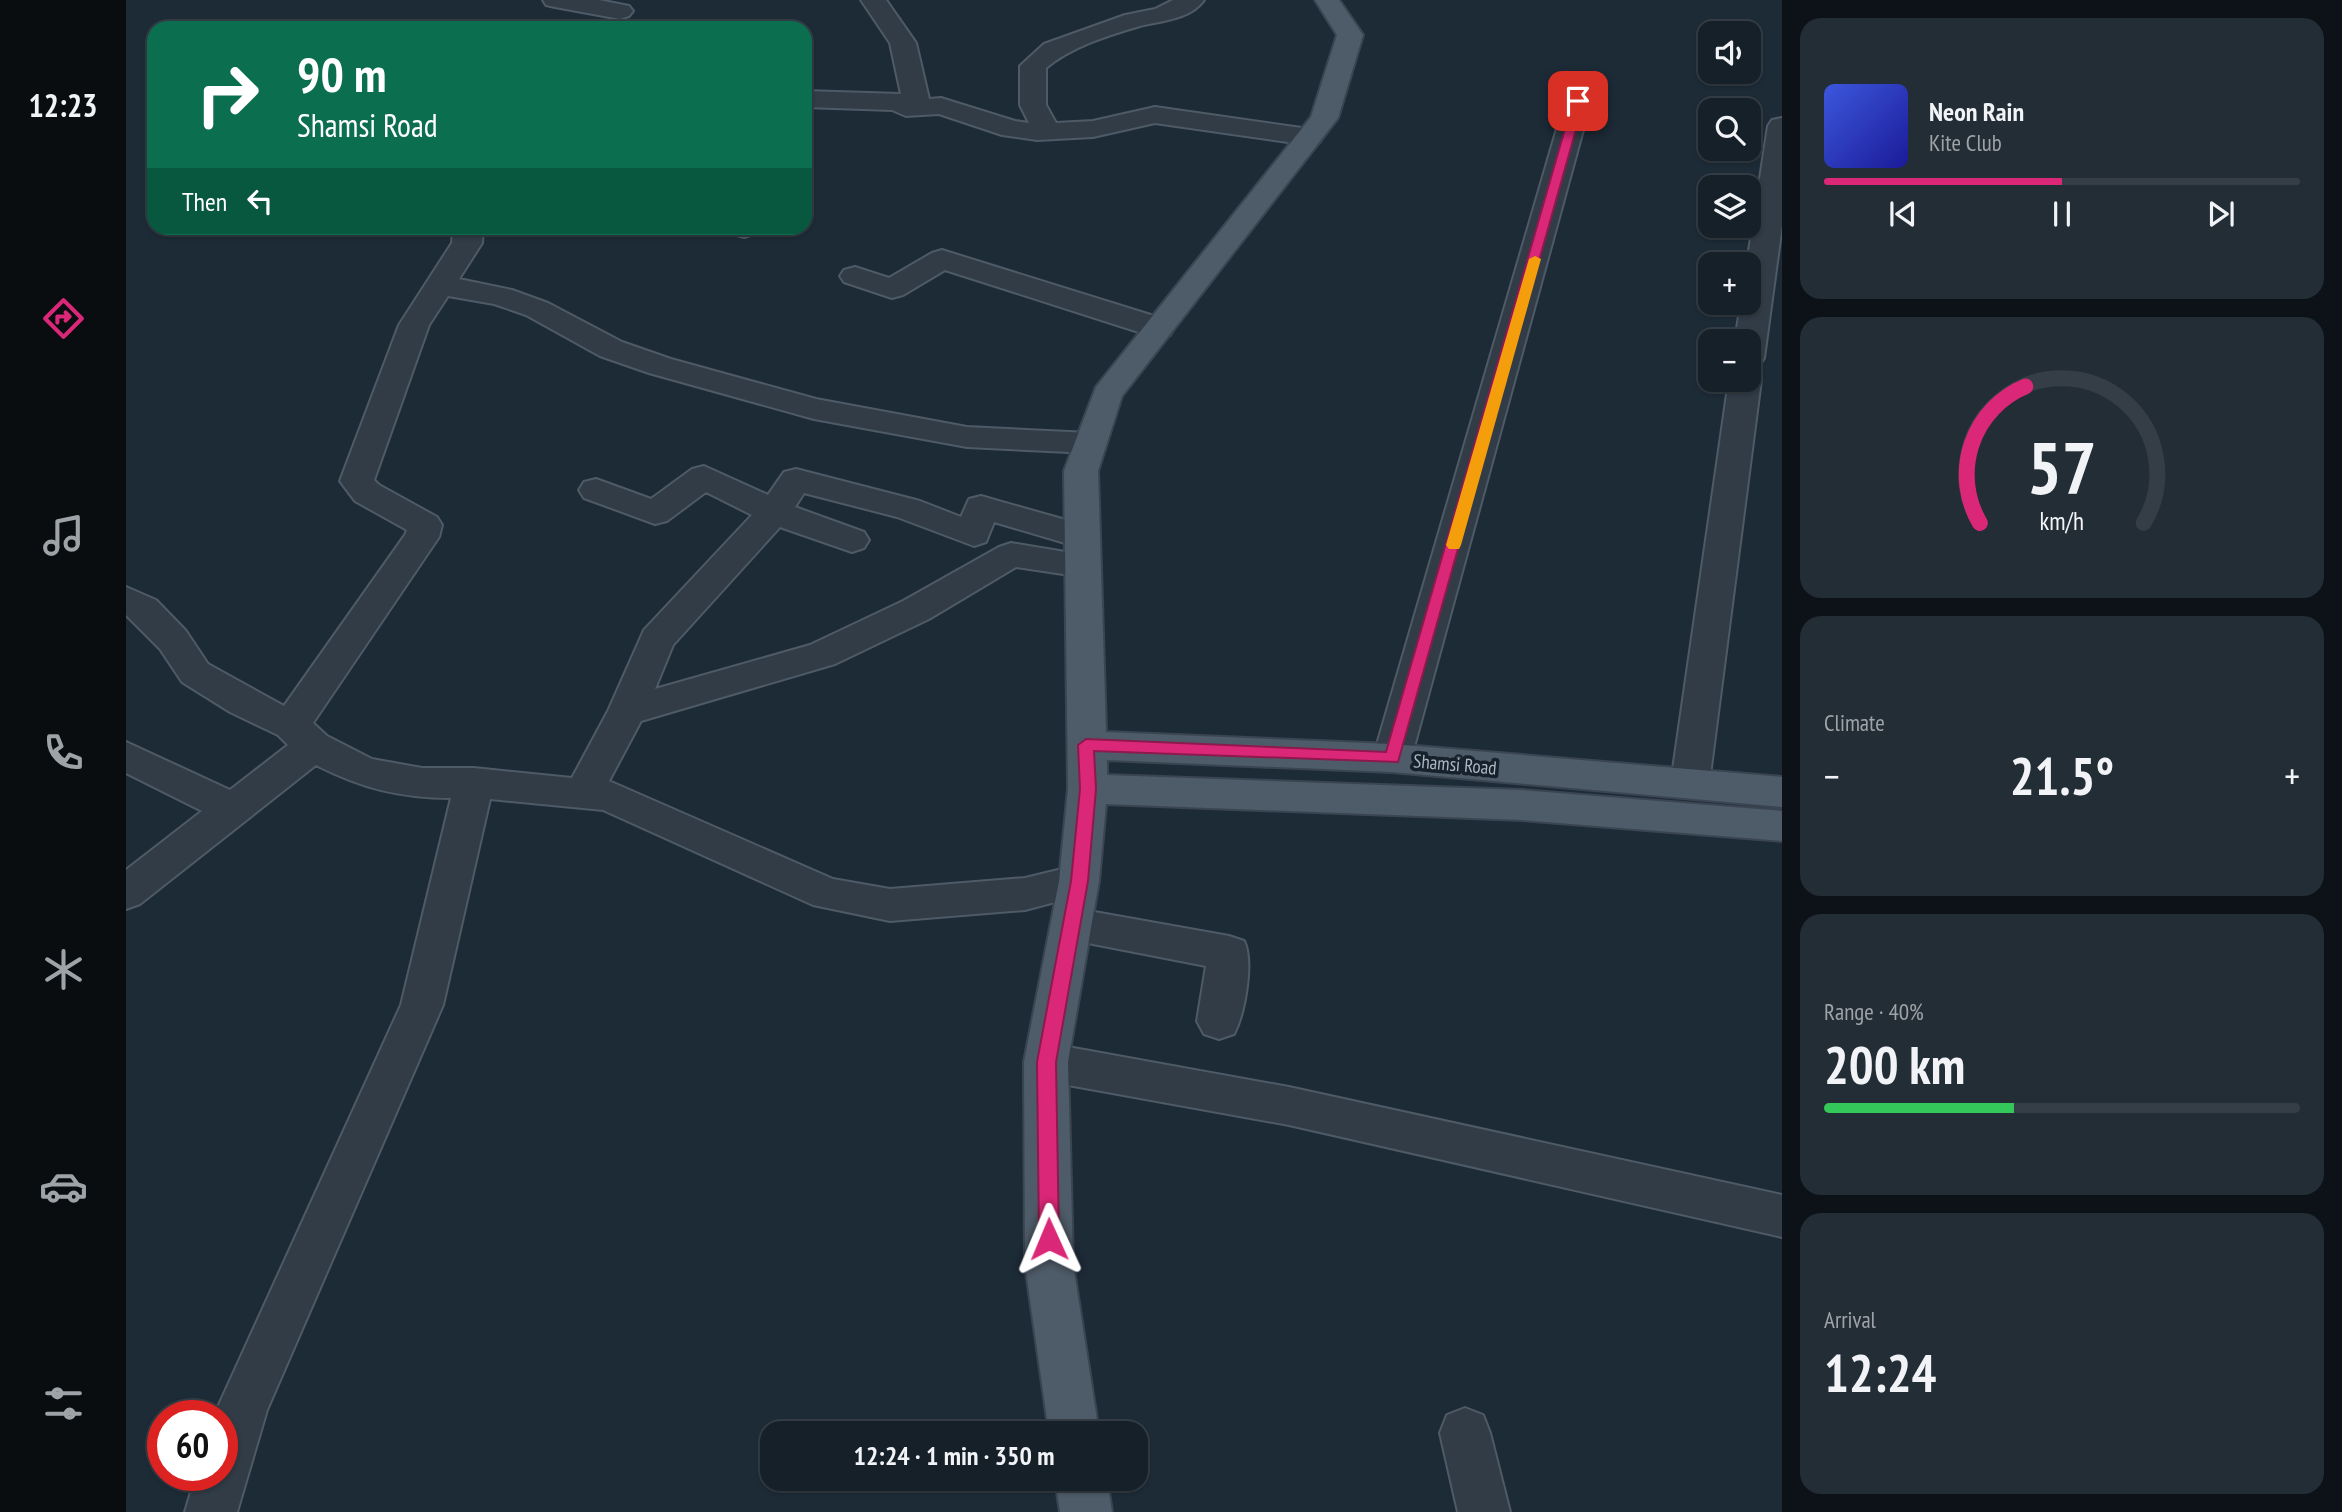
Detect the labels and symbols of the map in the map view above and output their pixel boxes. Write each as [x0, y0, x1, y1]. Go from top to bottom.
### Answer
pin [1548, 71, 1608, 131]
street label: Shamsi Road [1412, 748, 1498, 780]
position arrow [1012, 1202, 1086, 1276]
speed limit sign: 60 [147, 1400, 238, 1491]

